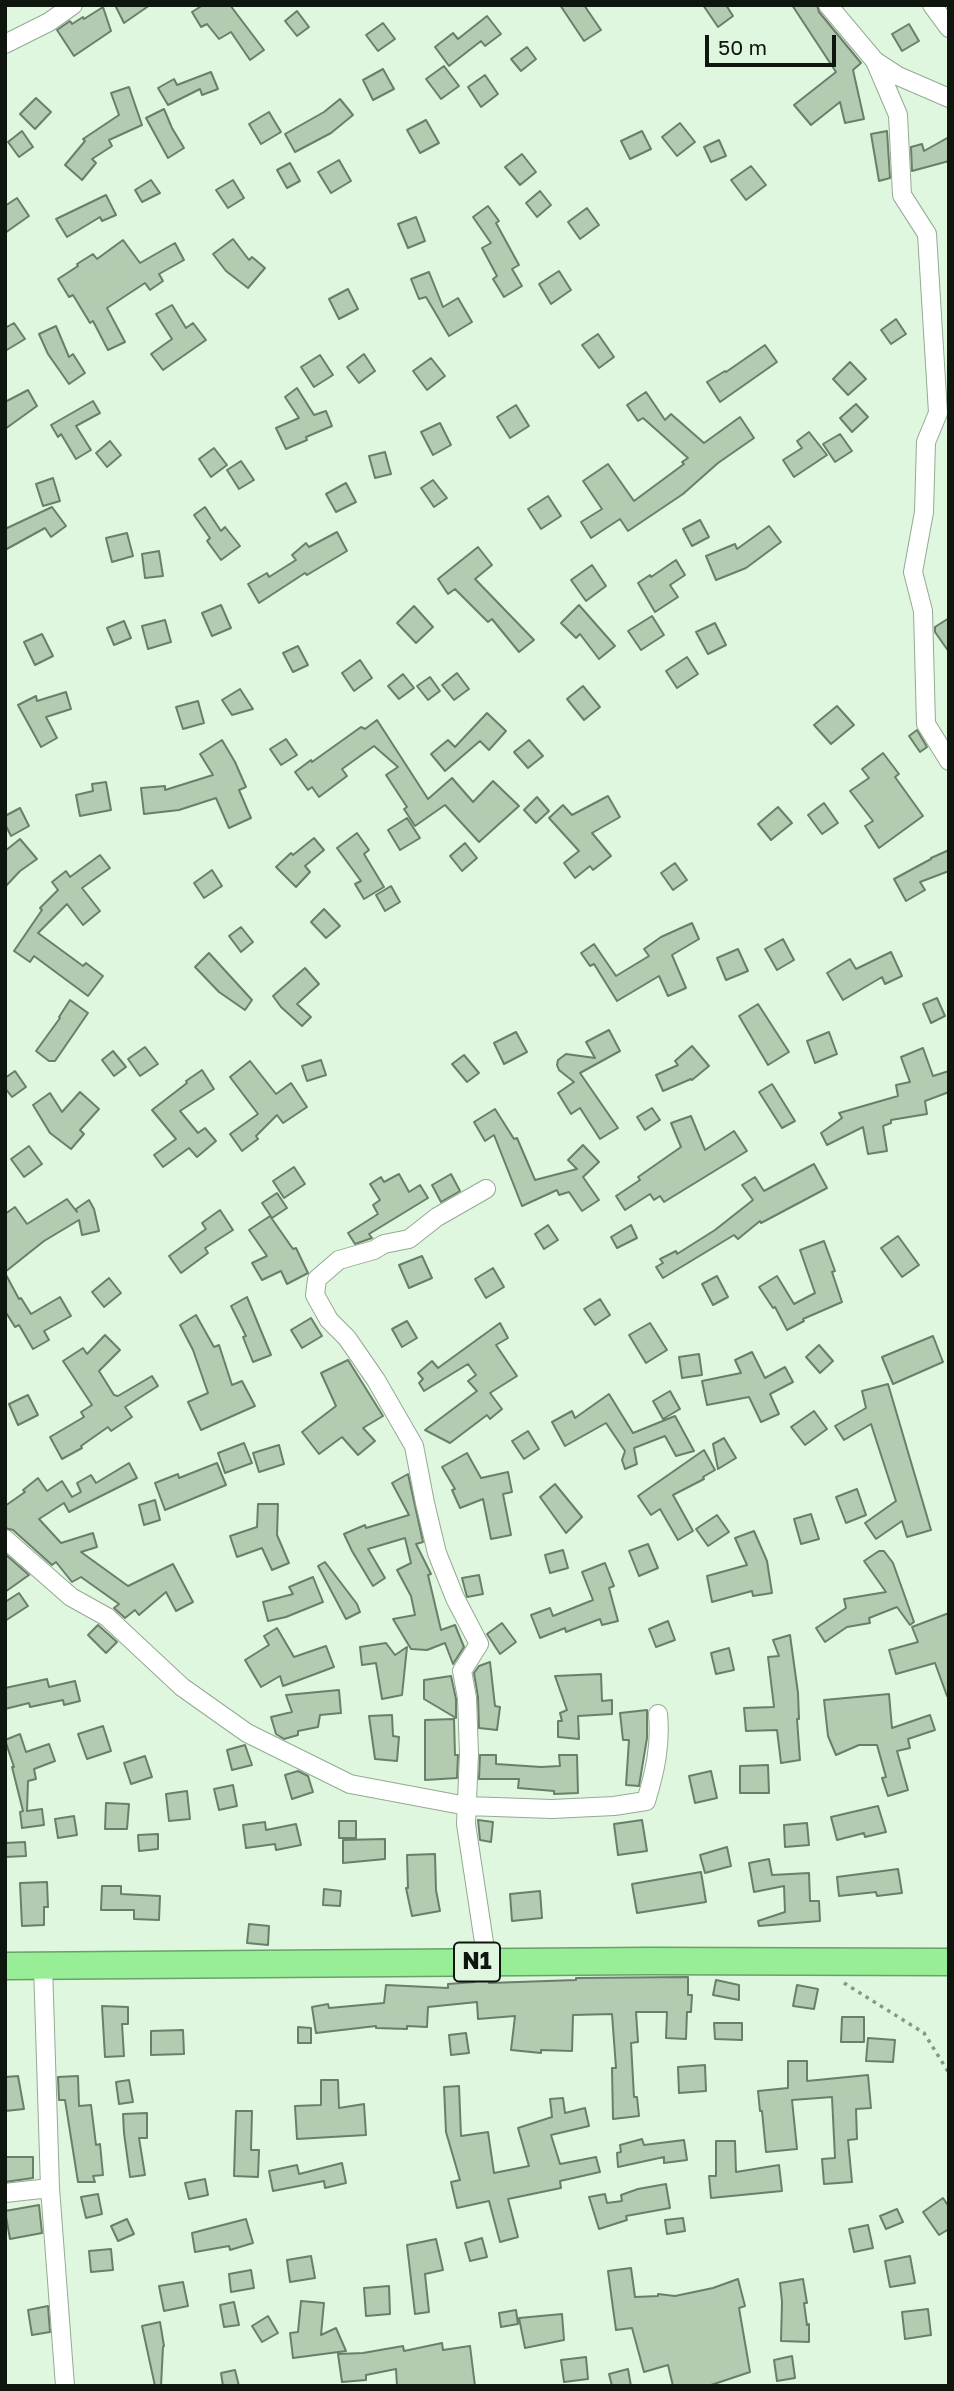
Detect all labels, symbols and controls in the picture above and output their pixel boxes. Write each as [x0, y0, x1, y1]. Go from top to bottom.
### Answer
scale bar [709, 21, 840, 65]
text: 50 m [718, 34, 767, 60]
road number: N1 [454, 1942, 500, 1982]

